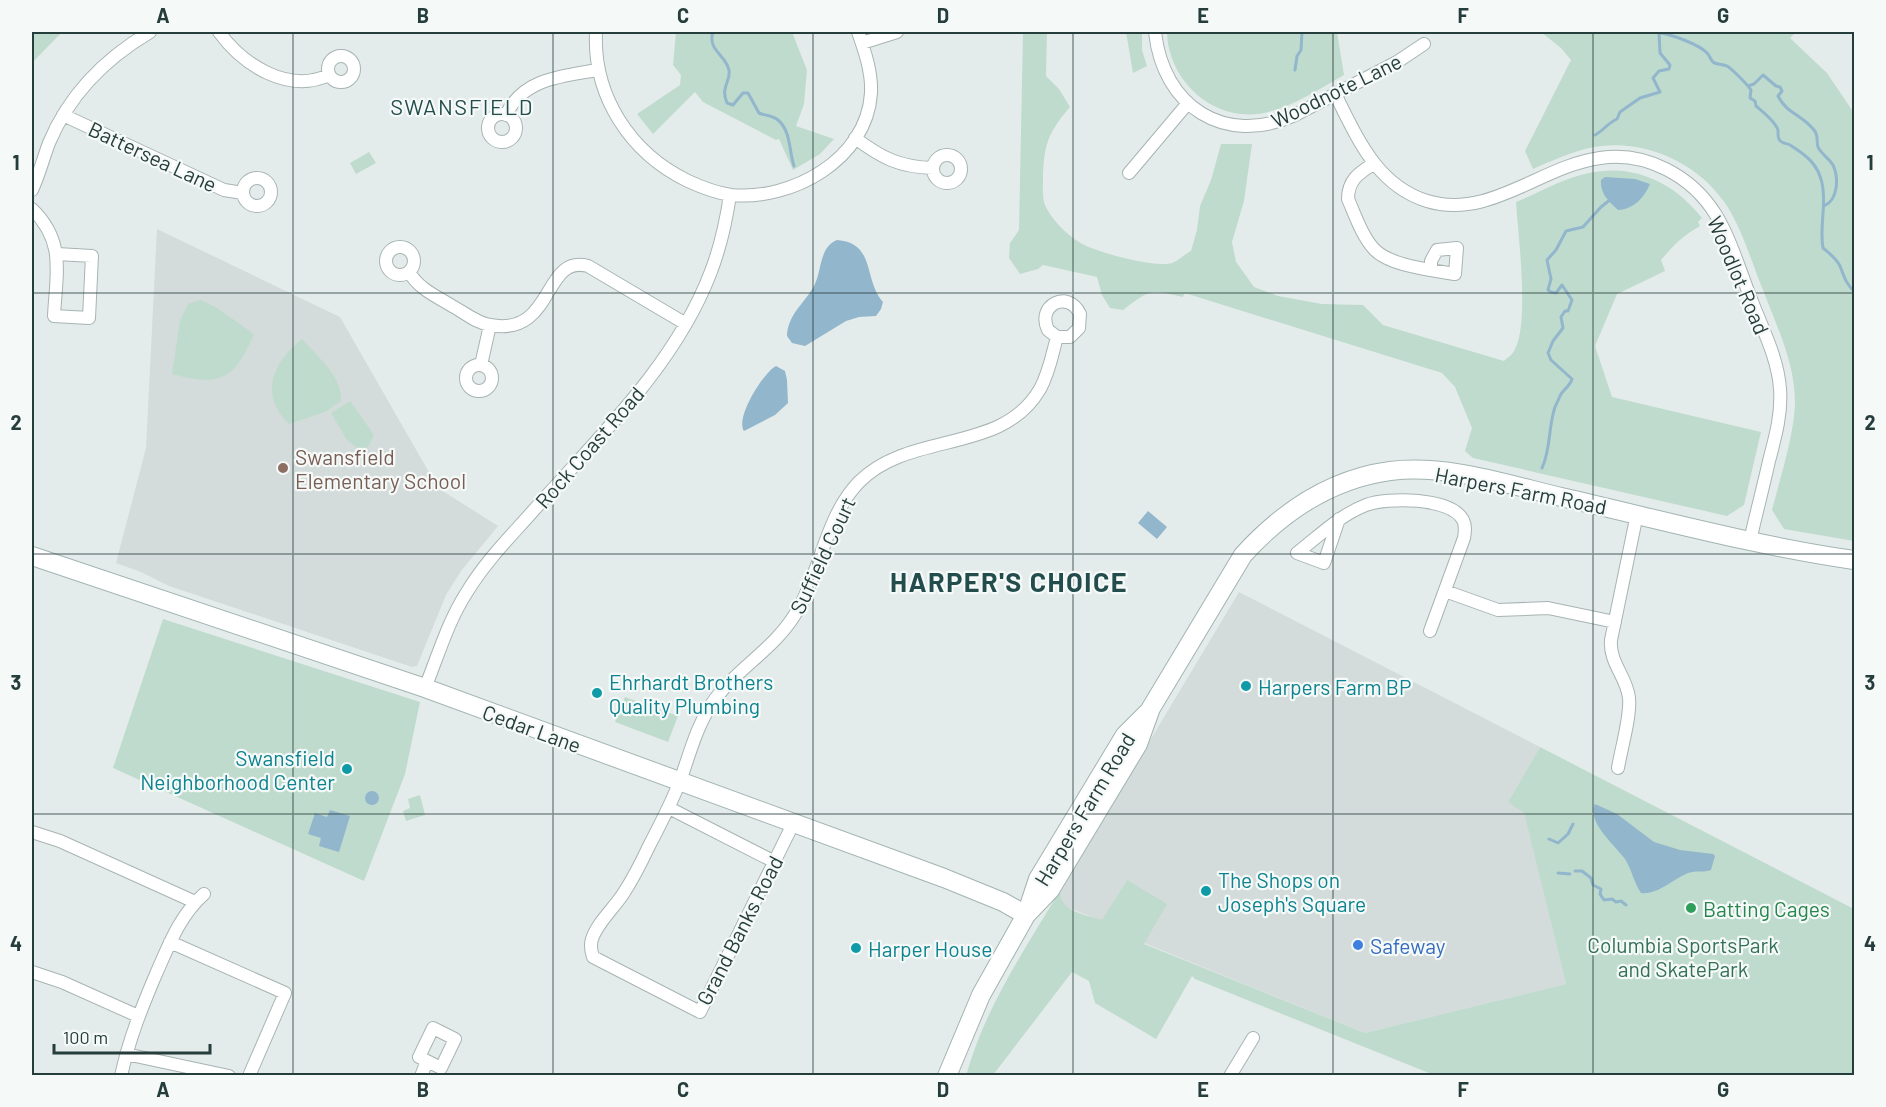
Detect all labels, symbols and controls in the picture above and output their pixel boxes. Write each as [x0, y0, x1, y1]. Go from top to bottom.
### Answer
text: A [156, 3, 170, 27]
text: B [417, 3, 429, 27]
text: C [677, 3, 689, 27]
text: D [937, 3, 949, 27]
text: E [1197, 3, 1209, 27]
text: F [1457, 3, 1469, 27]
text: G [1717, 3, 1729, 27]
street label: Woodnote Lane [1267, 48, 1405, 132]
district label: SWANSFIELD [390, 93, 534, 119]
street label: Battersea Lane [85, 115, 221, 197]
text: 1 [12, 150, 20, 174]
text: 1 [1866, 150, 1874, 174]
street label: Woodlot Road [1703, 212, 1775, 338]
street label: Rock Coast Road [529, 381, 649, 513]
text: 2 [10, 410, 22, 434]
text: 2 [1864, 410, 1876, 434]
place label: Swansfield Elementary School [295, 444, 466, 493]
marker: Swansfield Elementary School [276, 461, 290, 475]
street label: Harpers Farm Road [1433, 461, 1609, 519]
street label: Suffield Court [784, 493, 860, 617]
district label: HARPER'S CHOICE [890, 565, 1128, 597]
place label: Ehrhardt Brothers Quality Plumbing [609, 669, 773, 718]
text: 3 [11, 670, 21, 694]
text: 3 [1865, 670, 1875, 694]
place label: Harpers Farm BP [1258, 674, 1411, 699]
marker: Harpers Farm BP [1239, 679, 1253, 693]
marker: Ehrhardt Brothers Quality Plumbing [590, 686, 604, 700]
street label: Cedar Lane [479, 699, 585, 757]
street label: Harpers Farm Road [1028, 728, 1140, 890]
place label: Swansfield Neighborhood Center [140, 745, 335, 794]
marker: Swansfield Neighborhood Center [340, 762, 354, 776]
street label: Grand Banks Road [691, 851, 787, 1009]
place label: The Shops on Joseph's Square [1218, 867, 1366, 916]
marker: The Shops on Joseph's Square [1199, 884, 1213, 898]
place label: Batting Cages [1703, 896, 1830, 921]
marker: Batting Cages [1684, 901, 1698, 915]
text: 4 [10, 931, 22, 955]
text: 4 [1864, 931, 1876, 955]
park label: Columbia SportsPark and SkatePark [1587, 932, 1779, 981]
place label: Safeway [1370, 933, 1446, 958]
place label: Harper House [868, 936, 992, 961]
marker: Safeway [1351, 938, 1365, 952]
marker: Harper House [849, 941, 863, 955]
scale bar [54, 1017, 210, 1055]
text: 100 m [63, 1026, 108, 1048]
text: A [156, 1077, 170, 1101]
text: B [417, 1077, 429, 1101]
text: C [677, 1077, 689, 1101]
text: D [937, 1077, 949, 1101]
text: E [1197, 1077, 1209, 1101]
text: F [1457, 1077, 1469, 1101]
text: G [1717, 1077, 1729, 1101]

